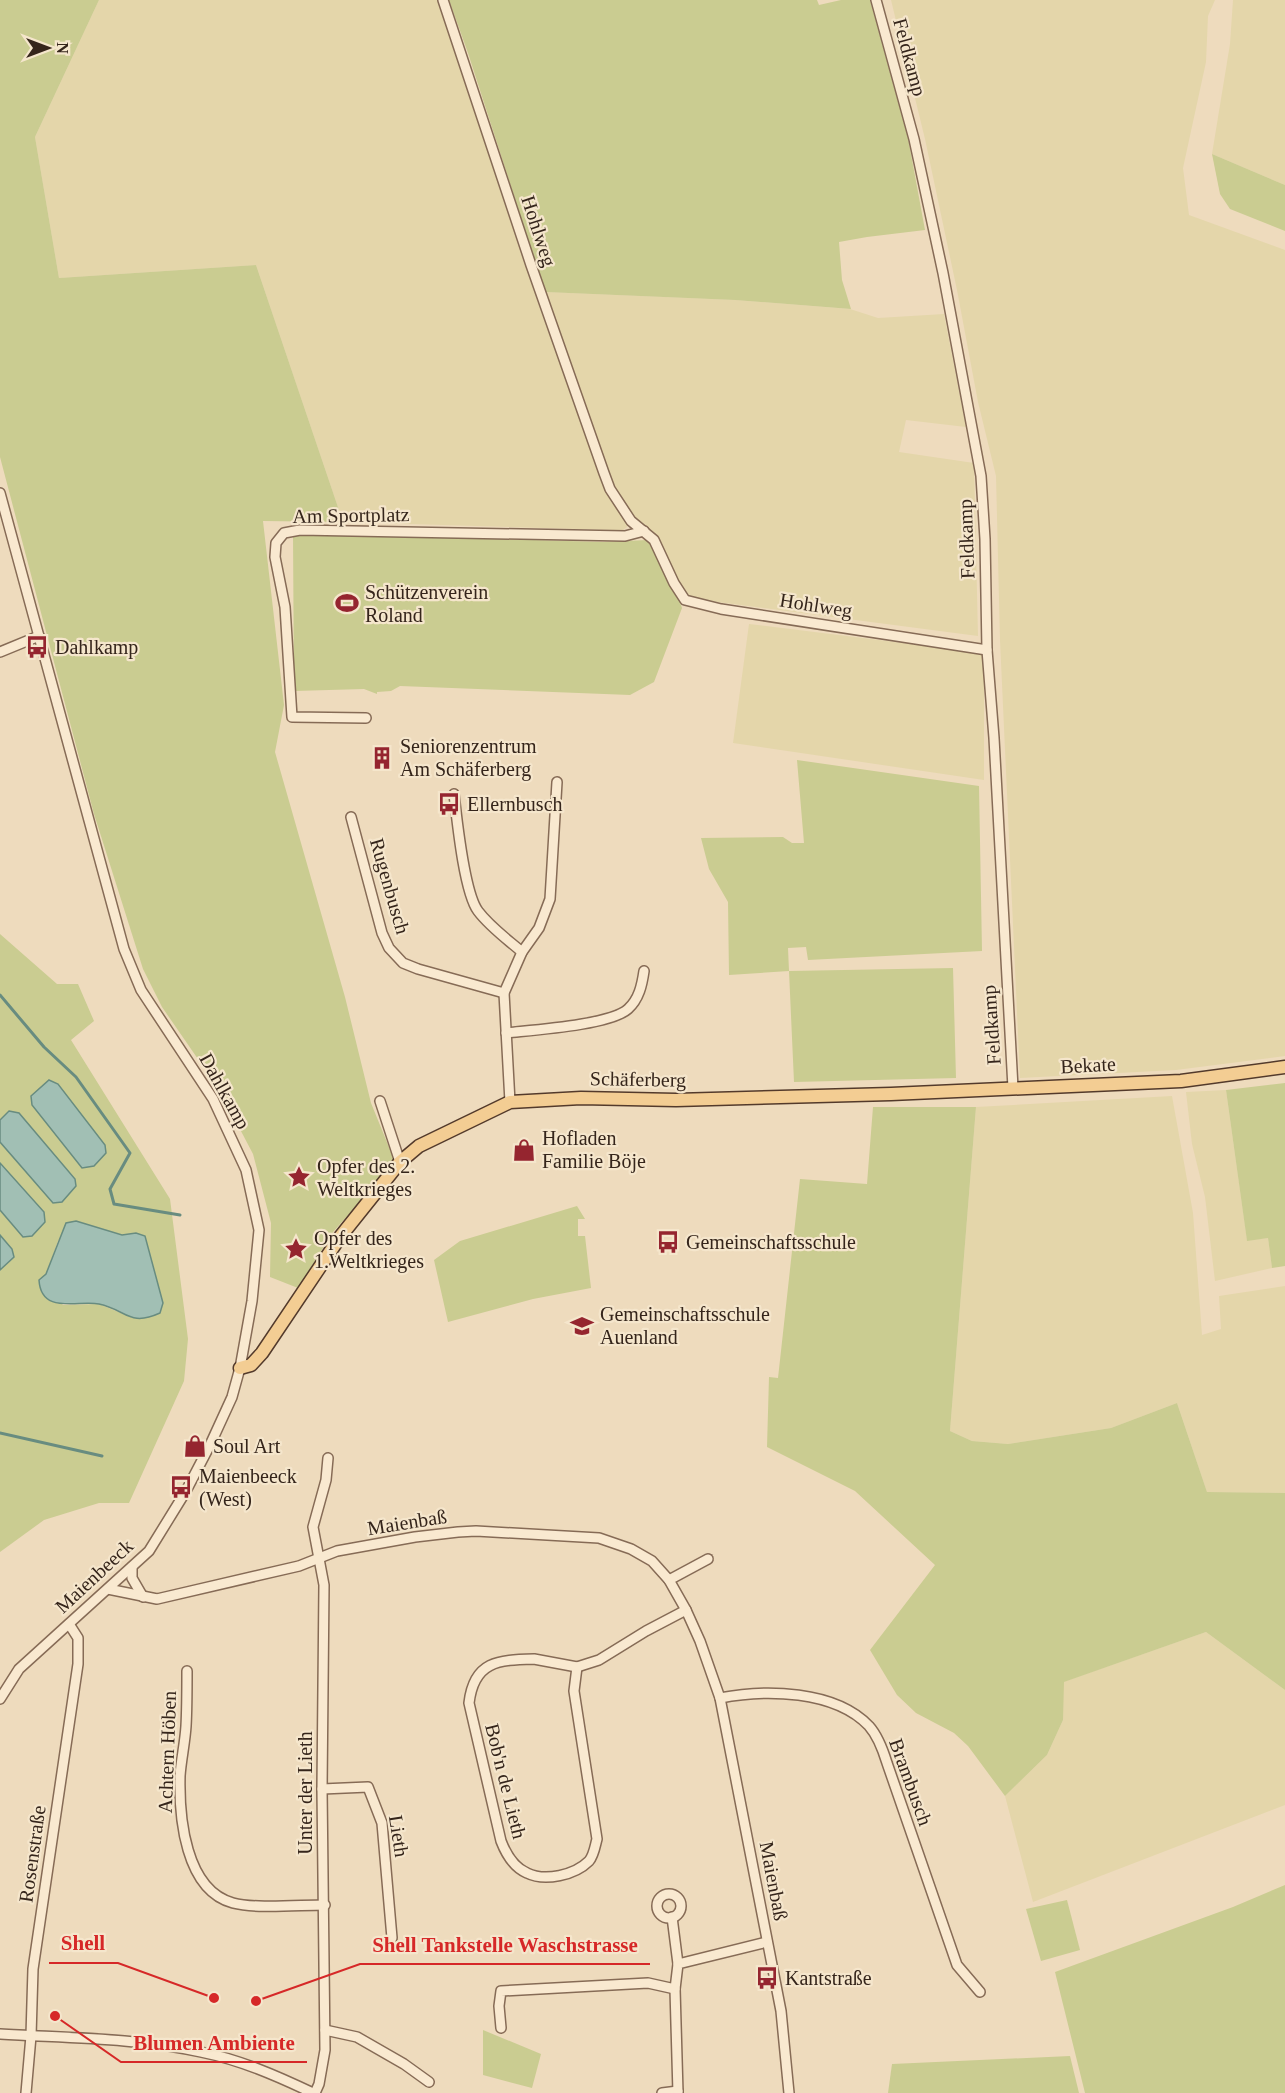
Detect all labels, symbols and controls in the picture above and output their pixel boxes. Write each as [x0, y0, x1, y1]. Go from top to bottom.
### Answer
street label: Feldkamp [888, 16, 931, 99]
north arrow [18, 18, 78, 78]
text: N [54, 42, 71, 54]
street label: Hohlweg [516, 193, 561, 270]
street label: Feldkamp [954, 499, 979, 579]
street label: Am Sportplatz [292, 503, 410, 528]
place label: Schützenverein Roland [365, 581, 488, 626]
street label: Hohlweg [778, 588, 854, 623]
sports icon: Schützenverein Roland [334, 590, 360, 616]
bus stop icon: Dahlkamp [24, 634, 50, 660]
place label: Dahlkamp [55, 636, 138, 659]
place label: Seniorenzentrum Am Schäferberg [400, 735, 537, 781]
building icon: Seniorenzentrum Am Schäferberg [369, 745, 395, 771]
bus stop icon: Ellernbusch [436, 791, 462, 817]
place label: Ellernbusch [467, 793, 563, 815]
street label: Rugenbusch [365, 835, 414, 937]
street label: Feldkamp [977, 984, 1006, 1066]
street label: Dahlkamp [194, 1049, 255, 1133]
street label: Bekate [1060, 1053, 1116, 1077]
street label: Schäferberg [590, 1067, 686, 1092]
place label: Hofladen Familie Böje [542, 1127, 646, 1173]
shop icon: Hofladen Familie Böje [511, 1137, 537, 1163]
place label: Opfer des 2. Weltkrieges [317, 1155, 415, 1201]
place icon: Opfer des 2. Weltkrieges [286, 1164, 312, 1190]
place label: Opfer des 1.Weltkrieges [314, 1227, 424, 1273]
bus stop icon: Gemeinschaftsschule [655, 1229, 681, 1255]
place label: Gemeinschaftsschule [686, 1231, 856, 1253]
place icon: Opfer des 1.Weltkrieges [283, 1236, 309, 1262]
place label: Gemeinschaftsschule Auenland [600, 1303, 770, 1348]
school or university icon: Gemeinschaftsschule Auenland [569, 1313, 595, 1339]
shop icon: Soul Art [182, 1433, 208, 1459]
place label: Soul Art [213, 1435, 281, 1457]
place label: Maienbeeck (West) [199, 1465, 297, 1511]
bus stop icon: Maienbeeck (West) [168, 1474, 194, 1500]
street label: Maienbaß [366, 1505, 448, 1539]
street label: Maienbeeck [51, 1535, 137, 1617]
street label: Achtern Höben [154, 1690, 180, 1814]
street label: Bob'n de Lieth [481, 1721, 531, 1841]
street label: Unter der Lieth [294, 1731, 316, 1855]
street label: Brambusch [885, 1735, 937, 1829]
street label: Rosenstraße [14, 1804, 50, 1904]
street label: Lieth [385, 1813, 413, 1859]
street label: Maienbaß [756, 1840, 792, 1922]
callout: Shell [49, 1924, 118, 1963]
callout: Shell Tankstelle Waschstrasse [360, 1925, 650, 1964]
text: Shell [61, 1931, 105, 1955]
text: Shell Tankstelle Waschstrasse [372, 1933, 638, 1957]
bus stop icon: Kantstraße [754, 1965, 780, 1991]
place label: Kantstraße [785, 1967, 872, 1989]
callout: Blumen Ambiente [121, 2023, 307, 2062]
text: Blumen Ambiente [133, 2031, 295, 2055]

